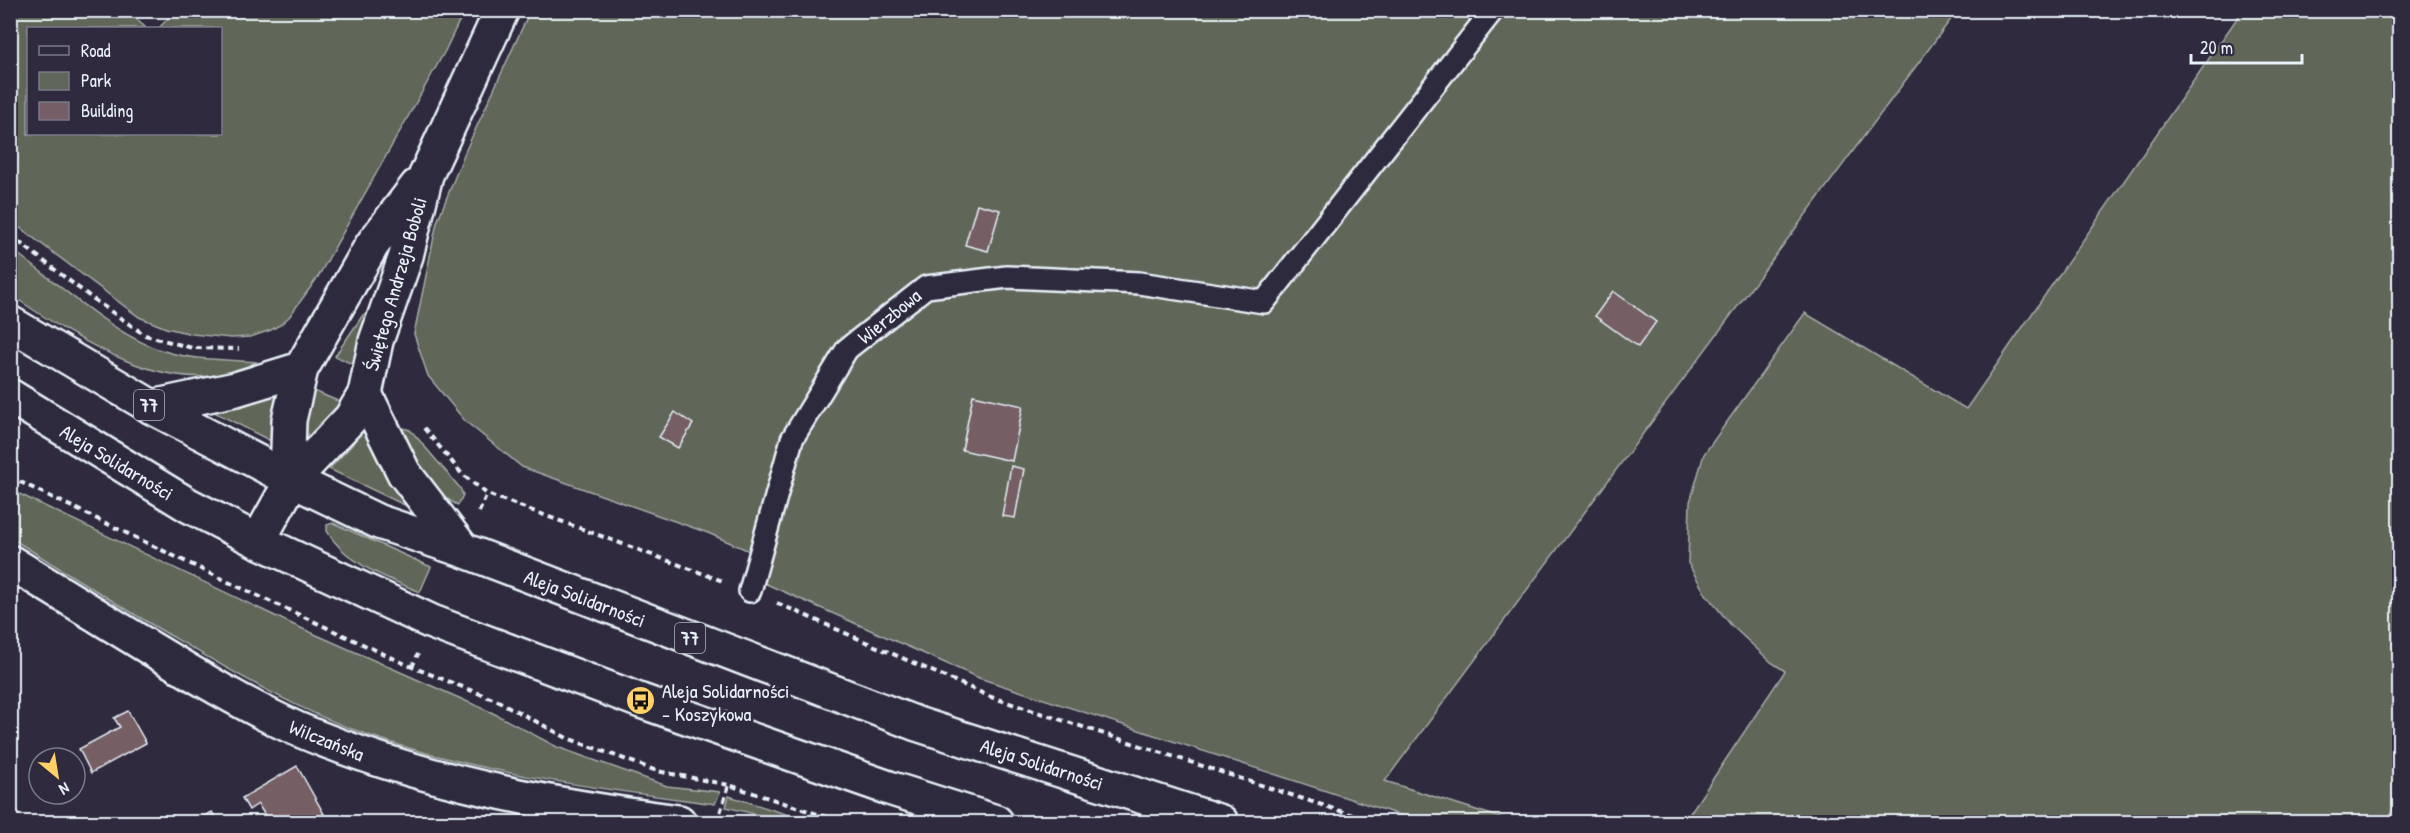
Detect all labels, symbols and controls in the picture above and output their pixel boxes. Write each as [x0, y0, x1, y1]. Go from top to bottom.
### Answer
legend [27, 27, 222, 135]
scale bar [2191, 27, 2302, 65]
text: 20 m [2200, 35, 2233, 60]
text: Road [81, 38, 111, 63]
text: Park [81, 68, 112, 93]
text: Building [81, 98, 133, 123]
street label: Świętego Andrzeja Boboli [357, 194, 433, 374]
street label: Wierzbowa [852, 282, 927, 350]
road number: 77 [134, 390, 164, 420]
street label: Aleja Solidarności [55, 418, 179, 506]
street label: Aleja Solidarności [521, 563, 649, 633]
road number: 77 [675, 623, 705, 653]
place label: Aleja Solidarności - Koszykowa [662, 677, 790, 727]
bus stop icon: Aleja Solidarności - Koszykowa [625, 685, 657, 717]
street label: WiIczańska [286, 713, 369, 767]
street label: Aleja Solidarności [977, 731, 1107, 797]
north arrow [27, 746, 87, 806]
text: N [55, 777, 74, 801]

